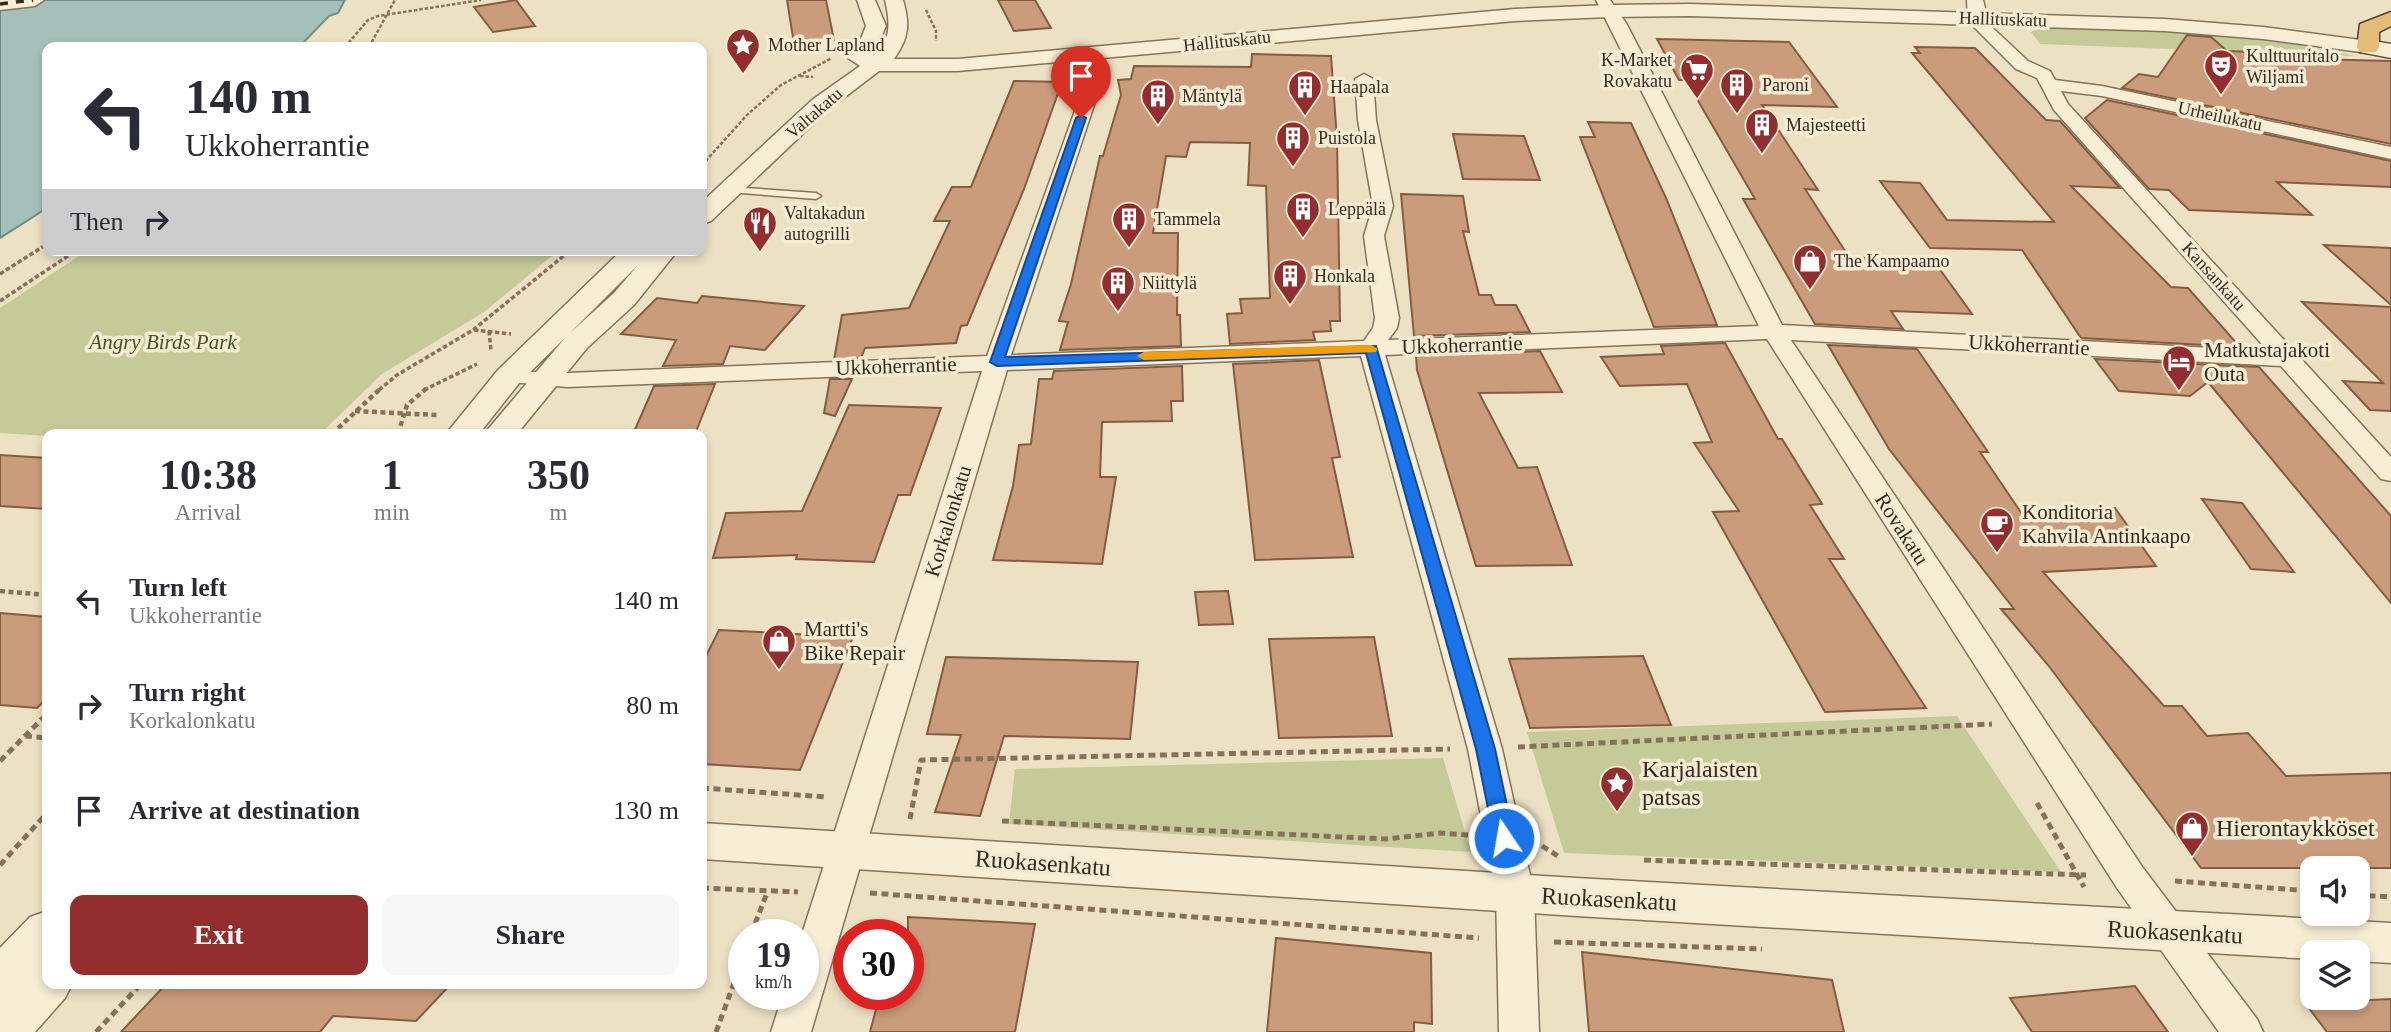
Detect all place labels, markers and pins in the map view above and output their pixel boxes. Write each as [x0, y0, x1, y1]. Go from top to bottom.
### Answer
place icon: Mother Lapland [724, 26, 762, 75]
place label: Mother Lapland [768, 35, 884, 55]
pin [1051, 46, 1111, 118]
place label: Kulttuuritalo Wiljami [2246, 46, 2339, 87]
theatre icon: Kulttuuritalo Wiljami [2202, 47, 2240, 96]
place label: K-Market Rovakatu [1601, 50, 1672, 91]
supermarket icon: K-Market Rovakatu [1678, 51, 1716, 100]
building icon: Paroni [1718, 66, 1756, 115]
building icon: Haapala [1286, 68, 1324, 117]
place label: Paroni [1762, 75, 1809, 95]
building icon: Mäntylä [1139, 77, 1177, 126]
place label: Haapala [1330, 77, 1389, 97]
place label: Mäntylä [1182, 86, 1242, 106]
building icon: Majesteetti [1743, 106, 1781, 155]
place label: Majesteetti [1786, 115, 1866, 135]
building icon: Puistola [1274, 119, 1312, 168]
place label: Puistola [1318, 128, 1376, 148]
building icon: Leppälä [1284, 190, 1322, 239]
place label: Leppälä [1328, 199, 1386, 219]
building icon: Tammela [1110, 200, 1148, 249]
place label: Valtakadun autogrilli [784, 203, 865, 244]
restaurant icon: Valtakadun autogrilli [741, 204, 779, 253]
place label: Tammela [1154, 209, 1221, 229]
shop icon: The Kampaamo [1791, 242, 1829, 291]
place label: The Kampaamo [1834, 251, 1949, 271]
building icon: Honkala [1271, 257, 1309, 306]
building icon: Niittylä [1099, 264, 1137, 313]
place label: Honkala [1314, 266, 1375, 286]
place label: Niittylä [1142, 273, 1197, 293]
place label: Matkustajakoti Outa [2204, 338, 2330, 386]
hotel icon: Matkustajakoti Outa [2160, 343, 2198, 392]
place label: Konditoria Kahvila Antinkaapo [2022, 500, 2191, 548]
cafe icon: Konditoria Kahvila Antinkaapo [1978, 505, 2016, 554]
place label: Martti's Bike Repair [804, 617, 905, 665]
shop icon: Martti's Bike Repair [760, 622, 798, 671]
place label: Karjalaisten patsas [1642, 756, 1758, 810]
place icon: Karjalaisten patsas [1598, 764, 1636, 813]
shop icon: Hierontaykköset [2173, 809, 2211, 858]
place label: Hierontaykköset [2216, 815, 2375, 841]

